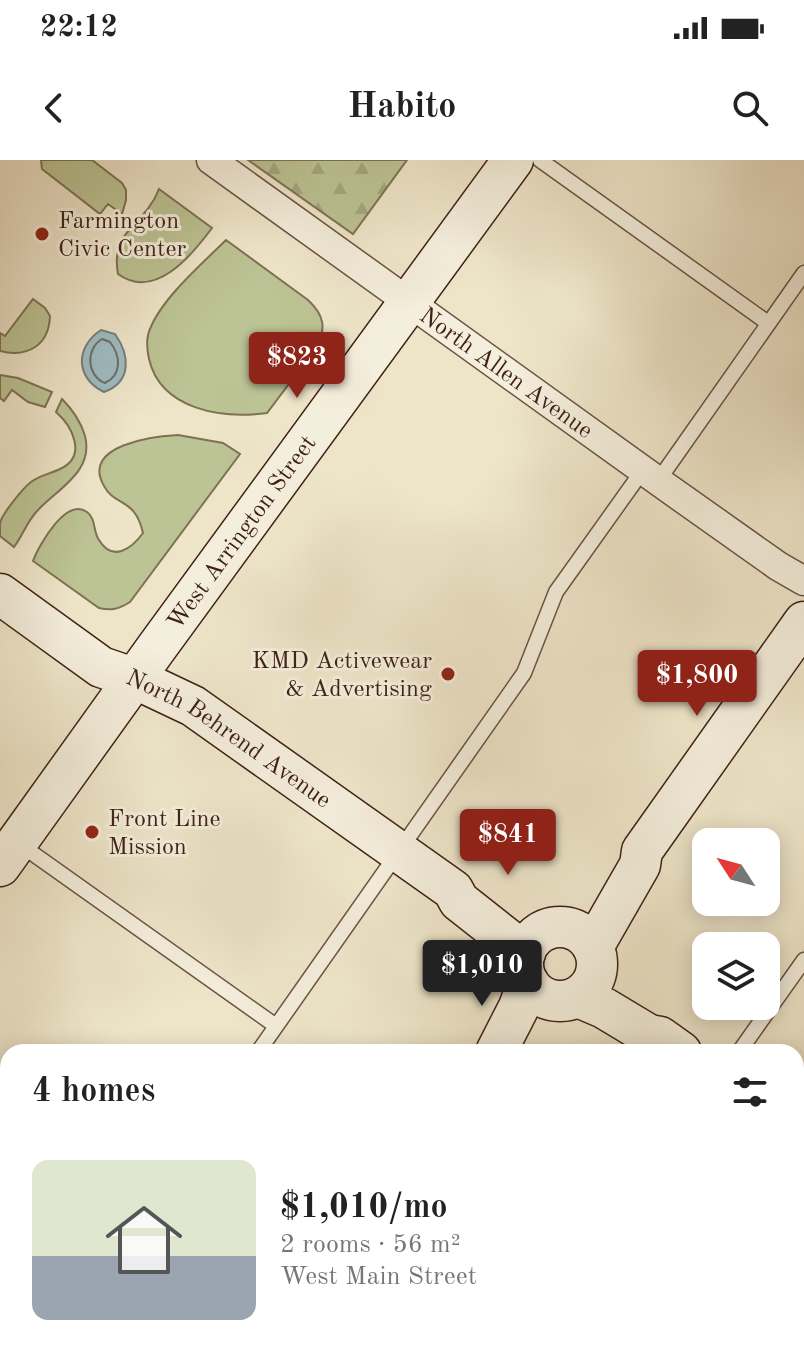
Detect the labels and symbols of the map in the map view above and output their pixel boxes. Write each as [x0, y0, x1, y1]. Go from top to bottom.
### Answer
place label: Farmington Civic Center [58, 210, 186, 262]
marker: Farmington Civic Center [33, 225, 51, 243]
street label: North Allen Avenue [415, 304, 596, 444]
pin: $823 [250, 332, 344, 400]
street label: West Arrington Street [164, 432, 321, 635]
place label: KMD Activewear & Advertising [252, 650, 432, 702]
pin: $1,800 [632, 650, 762, 718]
marker: KMD Activewear & Advertising [439, 665, 457, 683]
street label: North Behrend Avenue [122, 666, 335, 814]
place label: Front Line Mission [108, 808, 221, 860]
pin: $841 [461, 809, 555, 877]
marker: Front Line Mission [83, 823, 101, 841]
north arrow [692, 828, 780, 916]
pin: $1,010 [417, 940, 547, 1008]

